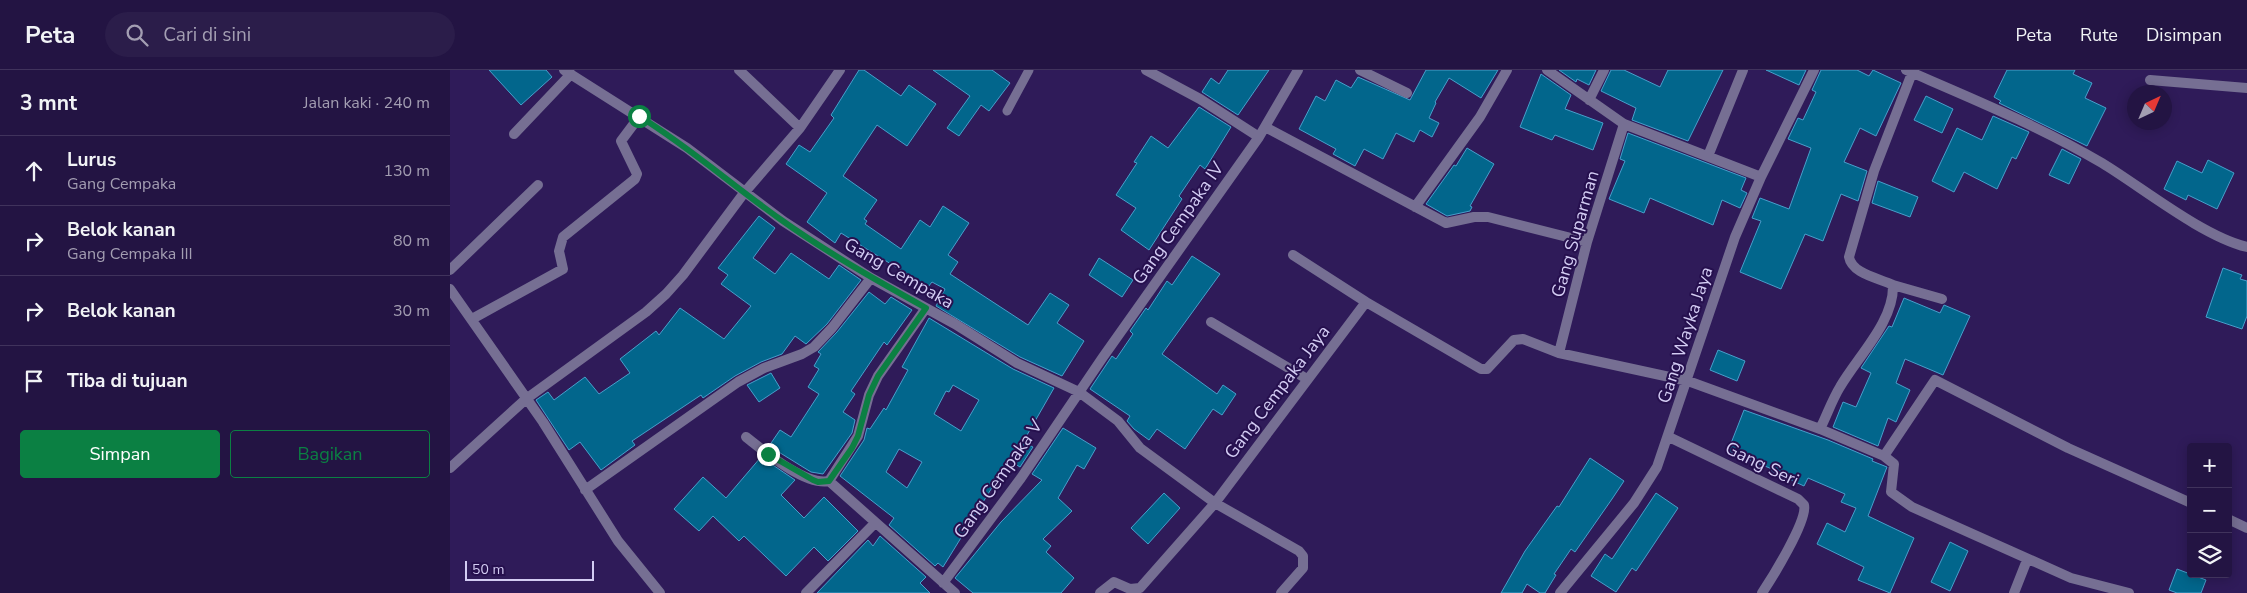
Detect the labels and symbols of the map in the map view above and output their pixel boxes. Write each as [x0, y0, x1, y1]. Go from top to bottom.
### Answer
north arrow [2127, 85, 2172, 130]
route start [628, 105, 651, 128]
street label: Gang Cempaka IV [1127, 156, 1230, 289]
street label: Gang Suparman [1545, 168, 1605, 300]
street label: Gang Cempaka [840, 232, 958, 314]
street label: Gang Wayka Jaya [1652, 264, 1718, 406]
street label: Gang Cempaka Jaya [1219, 320, 1335, 464]
street label: Gang Cempaka V [948, 414, 1048, 543]
street label: Gang Seri [1721, 436, 1803, 492]
route end [757, 443, 780, 466]
scale bar [465, 558, 594, 581]

